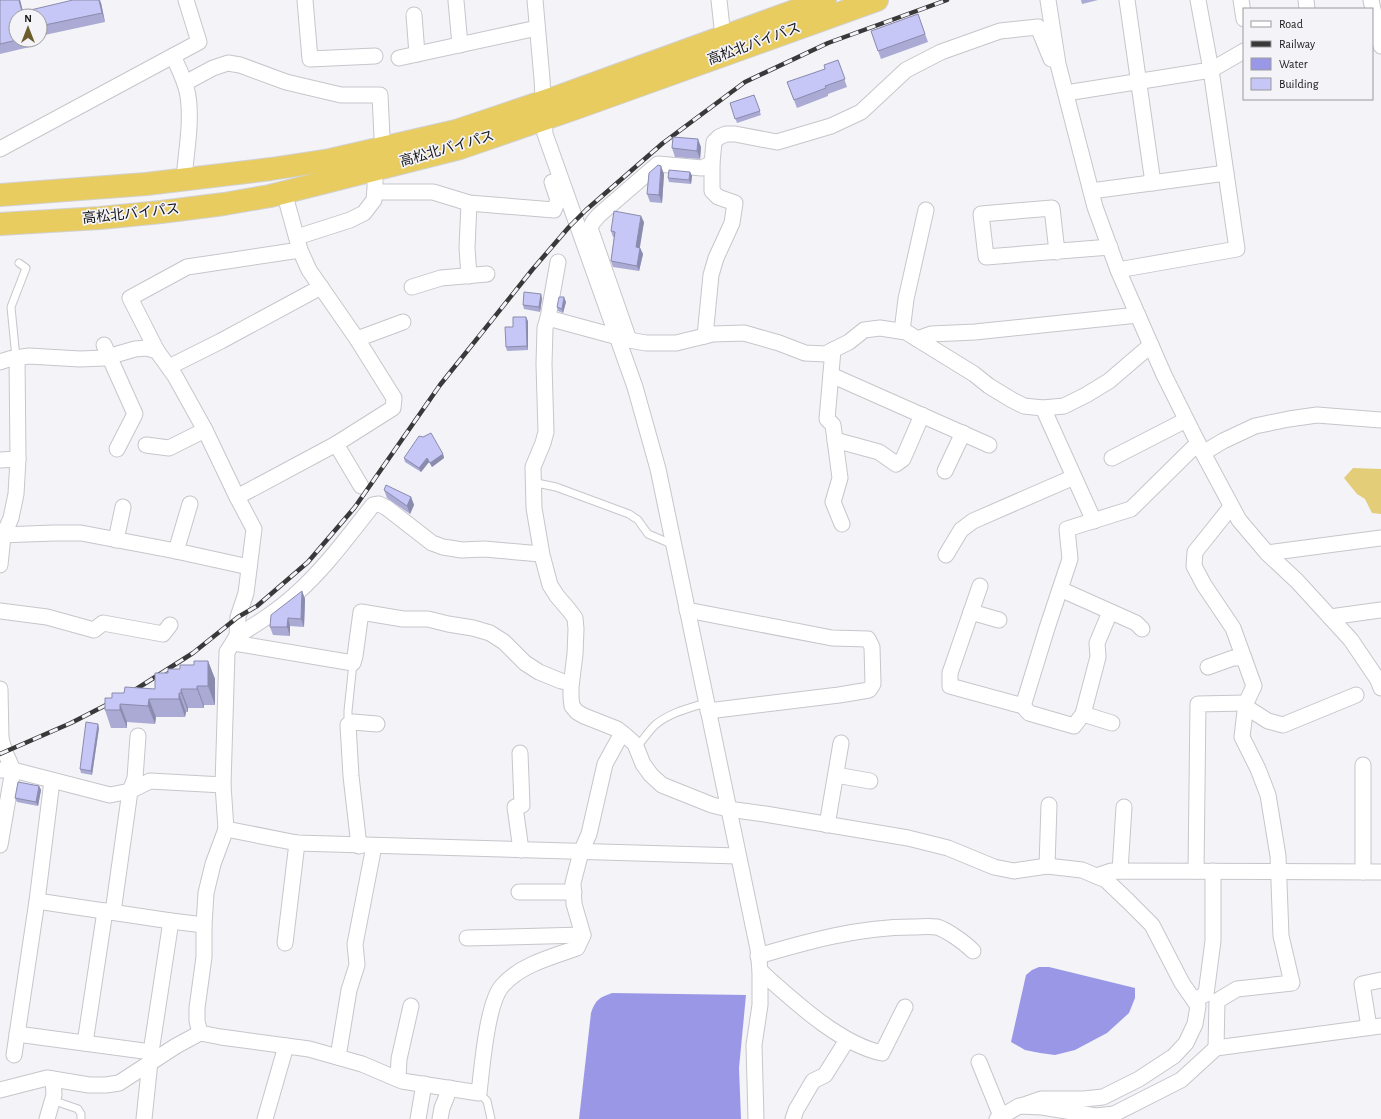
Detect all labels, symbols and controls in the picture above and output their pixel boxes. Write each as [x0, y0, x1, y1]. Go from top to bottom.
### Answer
north arrow [8, 8, 48, 48]
legend [1243, 8, 1373, 100]
text: N [24, 13, 32, 24]
text: Road [1279, 18, 1303, 30]
street label: 高松北バイパス [705, 19, 802, 67]
text: Railway [1279, 38, 1315, 51]
text: Water [1279, 58, 1308, 70]
text: Building [1279, 78, 1319, 90]
street label: 高松北バイパス [398, 127, 496, 169]
street label: 高松北バイパス [81, 200, 180, 226]

